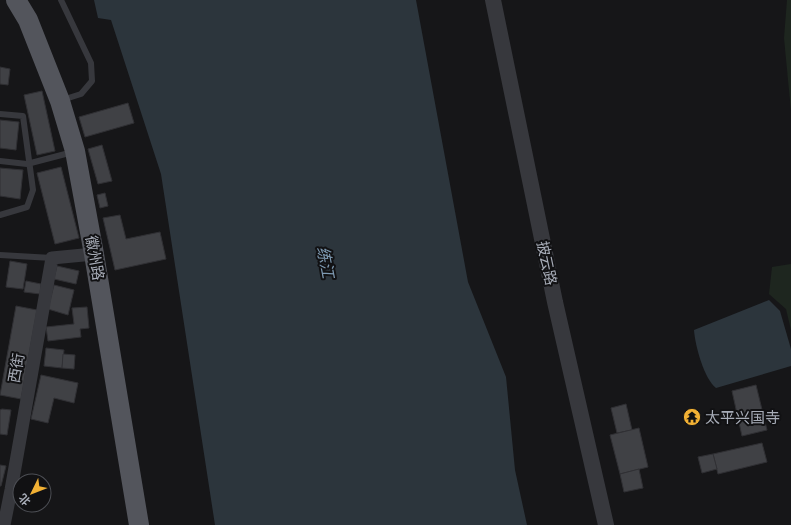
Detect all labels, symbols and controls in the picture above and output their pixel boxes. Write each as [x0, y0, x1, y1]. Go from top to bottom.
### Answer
street label: 徽州路 [82, 234, 108, 282]
street label: 披云路 [533, 239, 561, 287]
water label: 练江 [313, 244, 339, 282]
street label: 西街 [4, 352, 28, 384]
temple icon: 太平兴国寺 [682, 407, 702, 427]
place label: 太平兴国寺 [705, 408, 780, 427]
north arrow [12, 473, 52, 513]
text: 北 [16, 491, 34, 509]

